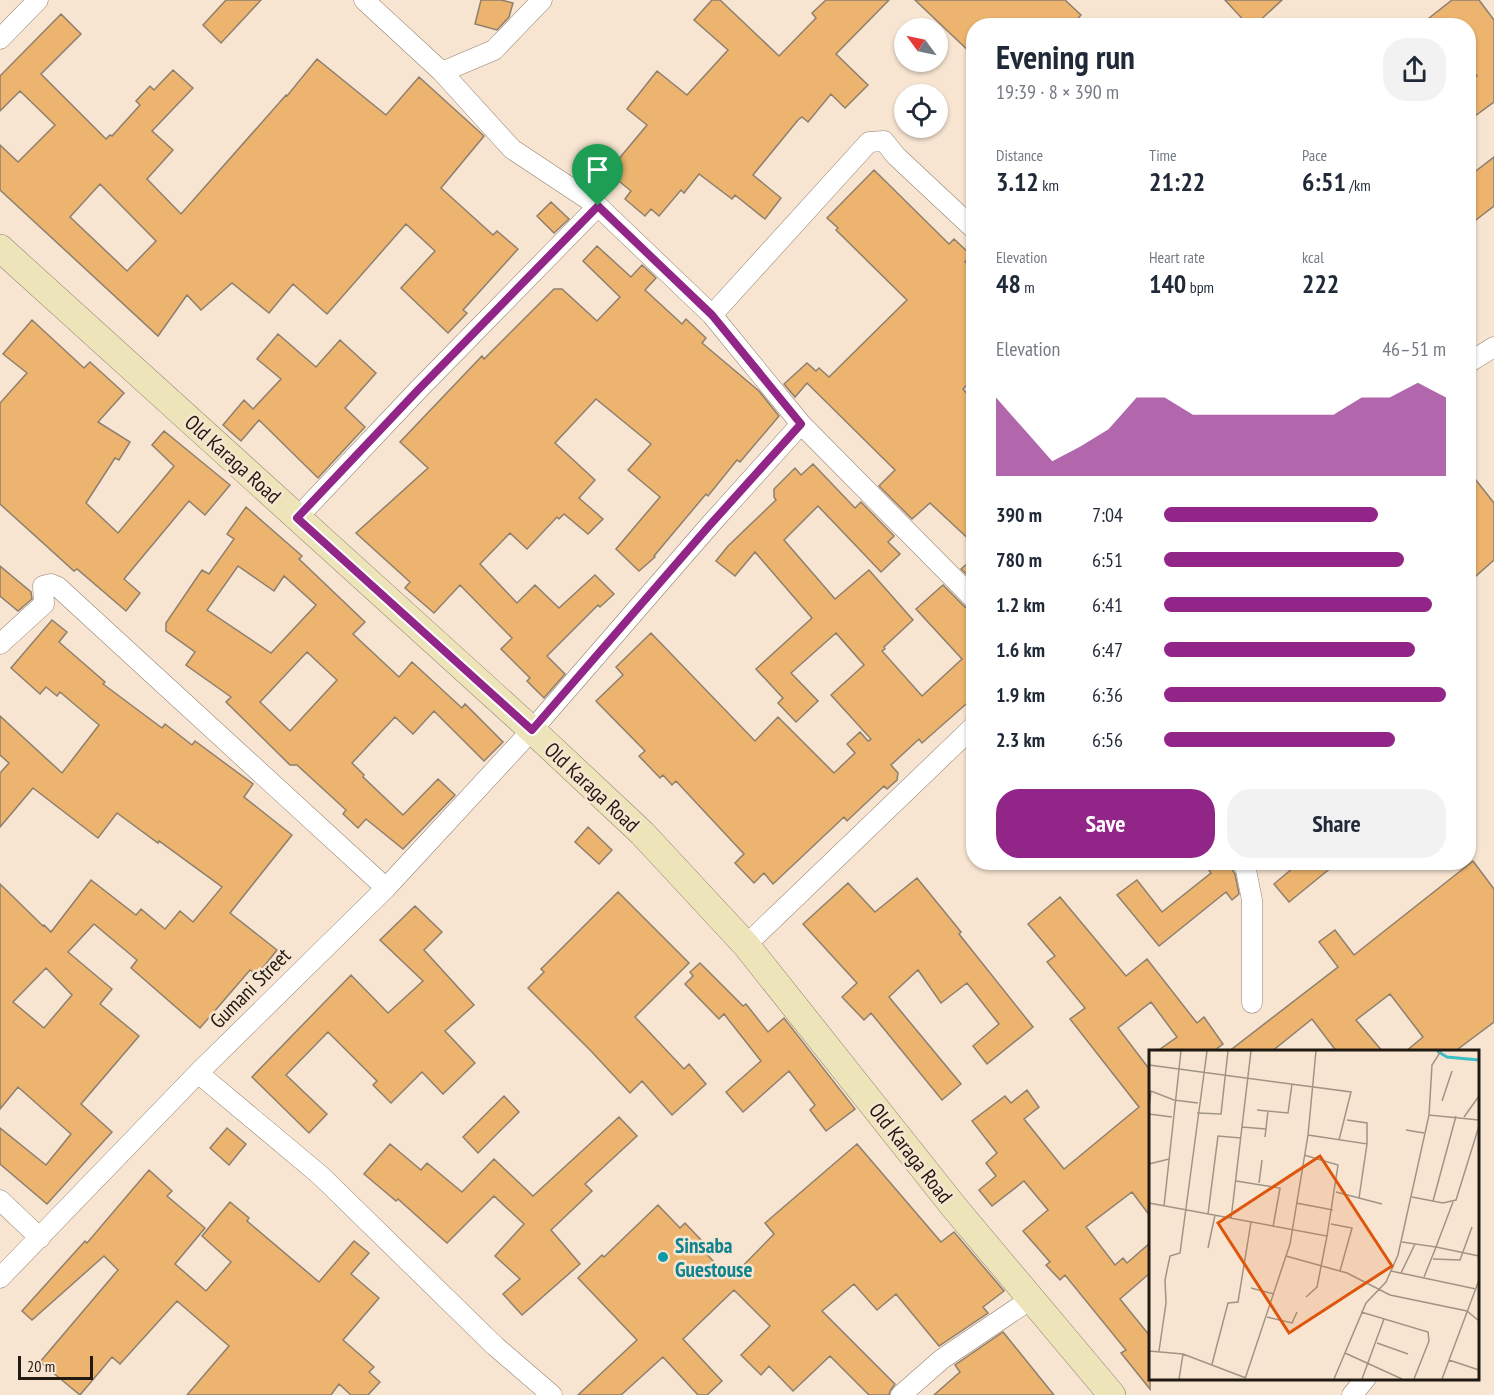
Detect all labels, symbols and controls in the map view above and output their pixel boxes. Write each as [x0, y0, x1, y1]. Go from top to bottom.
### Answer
north arrow [894, 18, 948, 72]
map controls [894, 18, 948, 138]
text: Evening run [996, 35, 1135, 78]
button: share [1383, 38, 1446, 101]
text: 19:39 · 8 × 390 m [996, 79, 1119, 105]
button: locate [894, 84, 948, 138]
pin [572, 144, 623, 206]
text: Distance [996, 145, 1043, 165]
text: Time [1149, 145, 1177, 165]
text: Pace [1302, 145, 1327, 165]
icon: arrive [581, 153, 614, 186]
text: 3.12 [996, 165, 1039, 198]
text: 21:22 [1149, 165, 1205, 198]
text: 6:51 [1302, 165, 1346, 198]
text: km [1039, 175, 1059, 195]
text: /km [1346, 175, 1371, 195]
text: Elevation [996, 247, 1047, 267]
text: Heart rate [1149, 247, 1205, 267]
text: kcal [1302, 247, 1324, 267]
text: 48 [996, 267, 1021, 300]
text: 140 [1149, 267, 1186, 300]
text: 222 [1302, 267, 1339, 300]
text: m [1021, 277, 1035, 297]
text: bpm [1186, 277, 1214, 297]
text: Elevation [996, 336, 1060, 362]
text: 46–51 m [1382, 336, 1446, 362]
street label: Old Karaga Road [179, 409, 287, 509]
text: 390 m [996, 502, 1042, 528]
text: 7:04 [1092, 502, 1123, 528]
text: 780 m [996, 547, 1042, 573]
text: 6:51 [1092, 547, 1123, 573]
text: 1.2 km [996, 592, 1045, 618]
text: 6:41 [1092, 592, 1123, 618]
text: 1.6 km [996, 637, 1045, 663]
text: 6:47 [1092, 637, 1123, 663]
text: 1.9 km [996, 682, 1045, 708]
text: 6:36 [1092, 682, 1123, 708]
text: 2.3 km [996, 727, 1045, 753]
text: 6:56 [1092, 727, 1123, 753]
street label: Old Karaga Road [539, 736, 645, 838]
button: Save [996, 789, 1215, 858]
button: Share [1227, 789, 1446, 858]
street label: Gumani Street [204, 942, 296, 1034]
inset map [1149, 1050, 1479, 1380]
street label: Old Karaga Road [863, 1097, 959, 1209]
place label: Sinsaba Guestouse [675, 1232, 752, 1283]
marker: Sinsaba Guestouse [656, 1250, 670, 1264]
scale bar [18, 1353, 93, 1380]
text: 20 m [27, 1356, 55, 1376]

